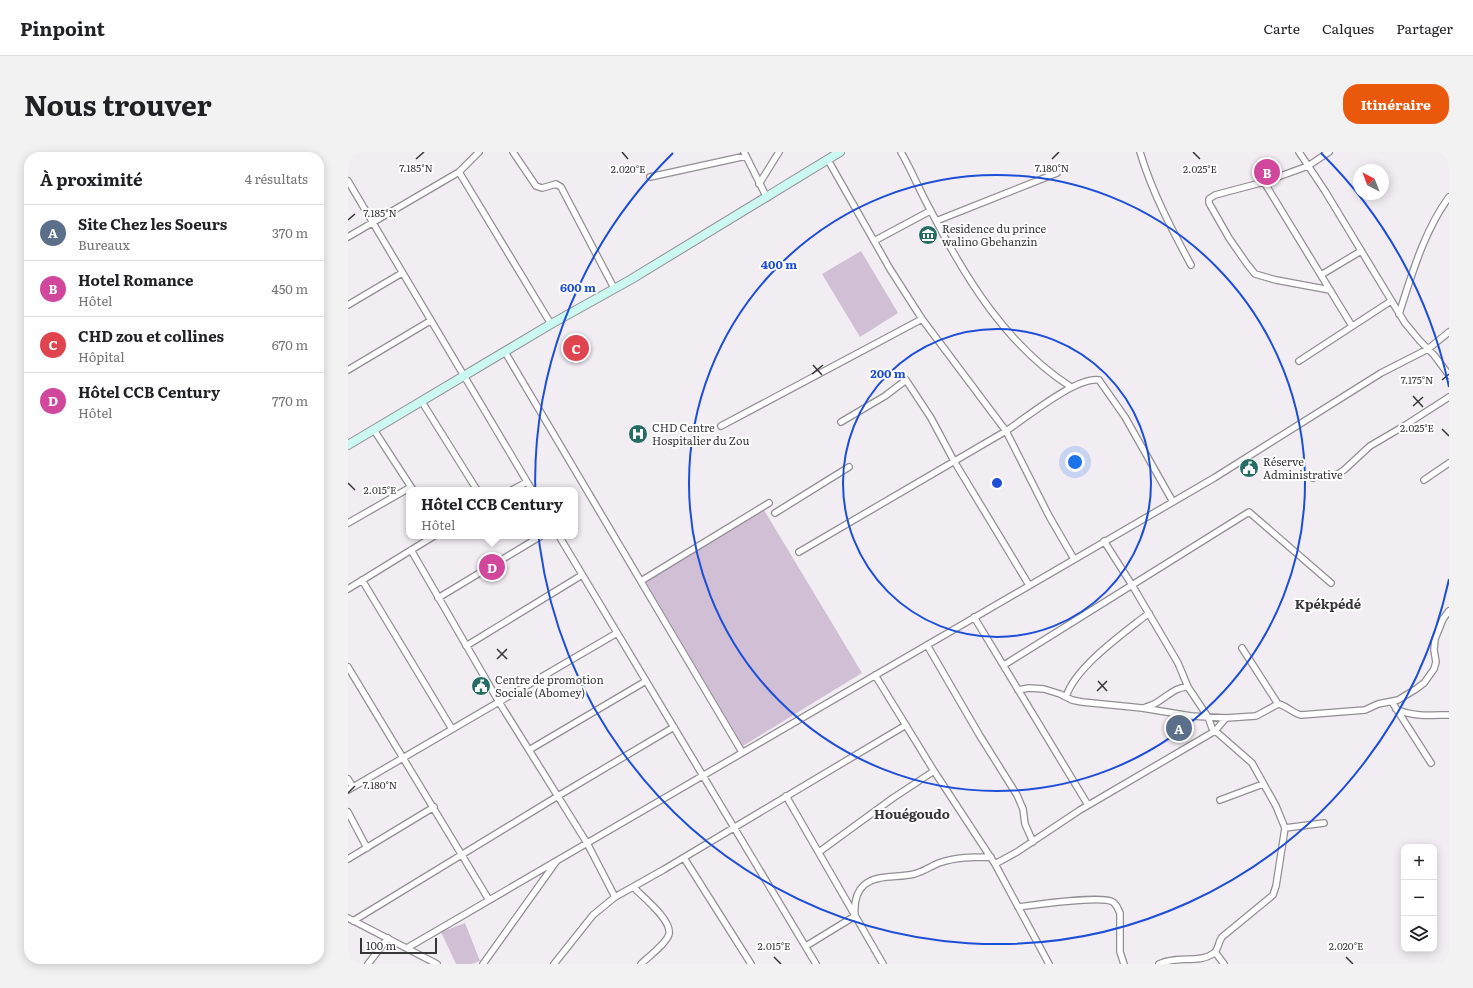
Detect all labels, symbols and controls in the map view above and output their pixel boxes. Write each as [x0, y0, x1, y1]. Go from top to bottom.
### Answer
text: Pinpoint [20, 14, 105, 42]
text: Carte [1263, 18, 1300, 38]
text: Calques [1322, 18, 1374, 38]
text: Partager [1396, 18, 1453, 38]
text: Nous trouver [24, 83, 212, 125]
button: Itinéraire [1343, 84, 1449, 124]
pin: B [1254, 157, 1280, 187]
text: 7.185°N [399, 160, 433, 175]
text: 7.180°N [1035, 160, 1069, 175]
text: 2.020°E [611, 161, 645, 176]
text: 2.025°E [1183, 161, 1217, 176]
north arrow [1353, 164, 1389, 200]
text: À proximité [40, 166, 143, 191]
text: 4 résultats [245, 169, 308, 188]
text: 7.185°N [363, 205, 397, 220]
text: Site Chez les Soeurs [78, 212, 227, 235]
place label: Residence du prince walino Gbehanzin [942, 220, 1047, 249]
text: A [48, 223, 58, 242]
text: 370 m [272, 223, 308, 242]
museum icon: Residence du prince walino Gbehanzin [917, 224, 939, 246]
text: Bureaux [78, 235, 130, 254]
text: 400 m [761, 255, 797, 273]
text: Hotel Romance [78, 268, 193, 291]
text: 600 m [560, 278, 596, 296]
text: B [49, 279, 57, 298]
text: 450 m [272, 279, 308, 298]
text: Hôtel [78, 291, 112, 310]
text: CHD zou et collines [78, 324, 224, 347]
pin: C [563, 333, 589, 363]
text: C [48, 335, 58, 354]
text: 670 m [272, 335, 308, 354]
text: Hôpital [78, 347, 125, 366]
text: 200 m [870, 364, 906, 382]
text: 7.175°N [1401, 372, 1433, 387]
text: Hôtel CCB Century [78, 380, 220, 403]
text: D [48, 391, 58, 410]
text: 770 m [272, 391, 308, 410]
text: Hôtel [78, 403, 112, 422]
place label: CHD Centre Hospitalier du Zou [652, 419, 749, 448]
text: 2.025°E [1400, 420, 1434, 435]
hospital icon: CHD Centre Hospitalier du Zou [627, 423, 649, 445]
your location [1065, 452, 1085, 472]
place label: Réserve Administrative [1263, 453, 1343, 482]
public building icon: Réserve Administrative [1238, 457, 1260, 479]
centre of rings [990, 476, 1004, 490]
text: 2.015°E [364, 482, 397, 497]
popup [406, 487, 578, 539]
text: Hôtel CCB Century [421, 492, 563, 515]
text: Hôtel [421, 515, 455, 534]
pin: D [479, 552, 505, 582]
district label: Kpékpédé [1295, 594, 1361, 613]
place label: Centre de promotion Sociale (Abomey) [495, 671, 604, 700]
public building icon: Centre de promotion Sociale (Abomey) [470, 675, 492, 697]
pin: A [1166, 713, 1192, 743]
text: 7.180°N [363, 777, 397, 792]
district label: Houégoudo [874, 804, 950, 823]
map controls [1401, 844, 1437, 952]
button: + [1401, 844, 1437, 880]
button: − [1401, 880, 1437, 916]
button: layers [1401, 916, 1437, 952]
scale bar [360, 936, 437, 955]
text: 100 m [366, 937, 396, 953]
text: 2.015°E [758, 938, 791, 953]
text: 2.020°E [1329, 938, 1363, 953]

